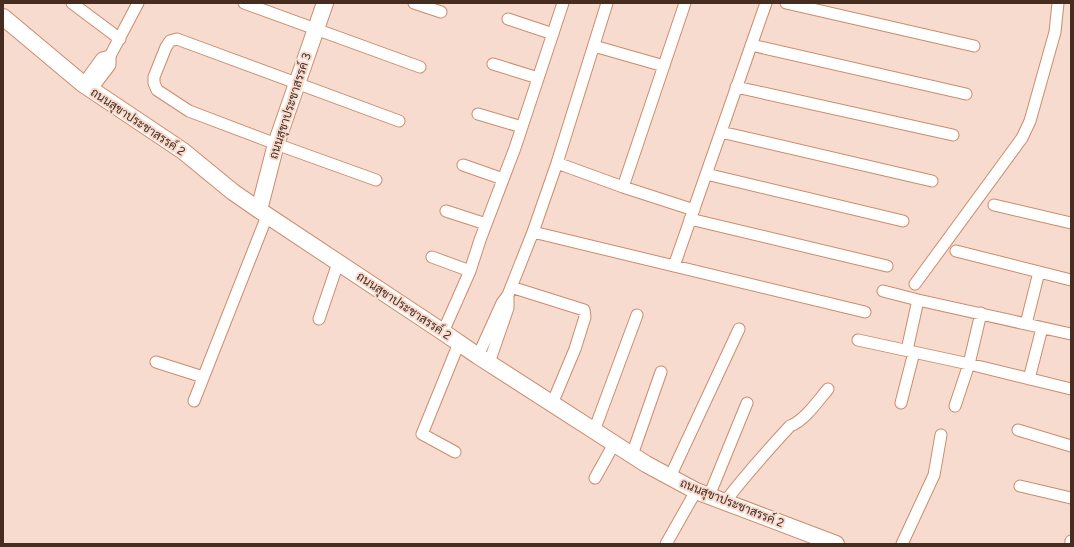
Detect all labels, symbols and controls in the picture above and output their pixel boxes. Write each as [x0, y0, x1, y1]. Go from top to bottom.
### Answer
street label: ถนนสุขาประชาสรรค์ 3 [265, 51, 316, 161]
street label: ถนนสุขาประชาสรรค์ 2 [87, 84, 188, 160]
street label: ถนนสุขาประชาสรรค์ 2 [353, 268, 454, 344]
street label: ถนนสุขาประชาสรรค์ 2 [677, 475, 786, 532]

